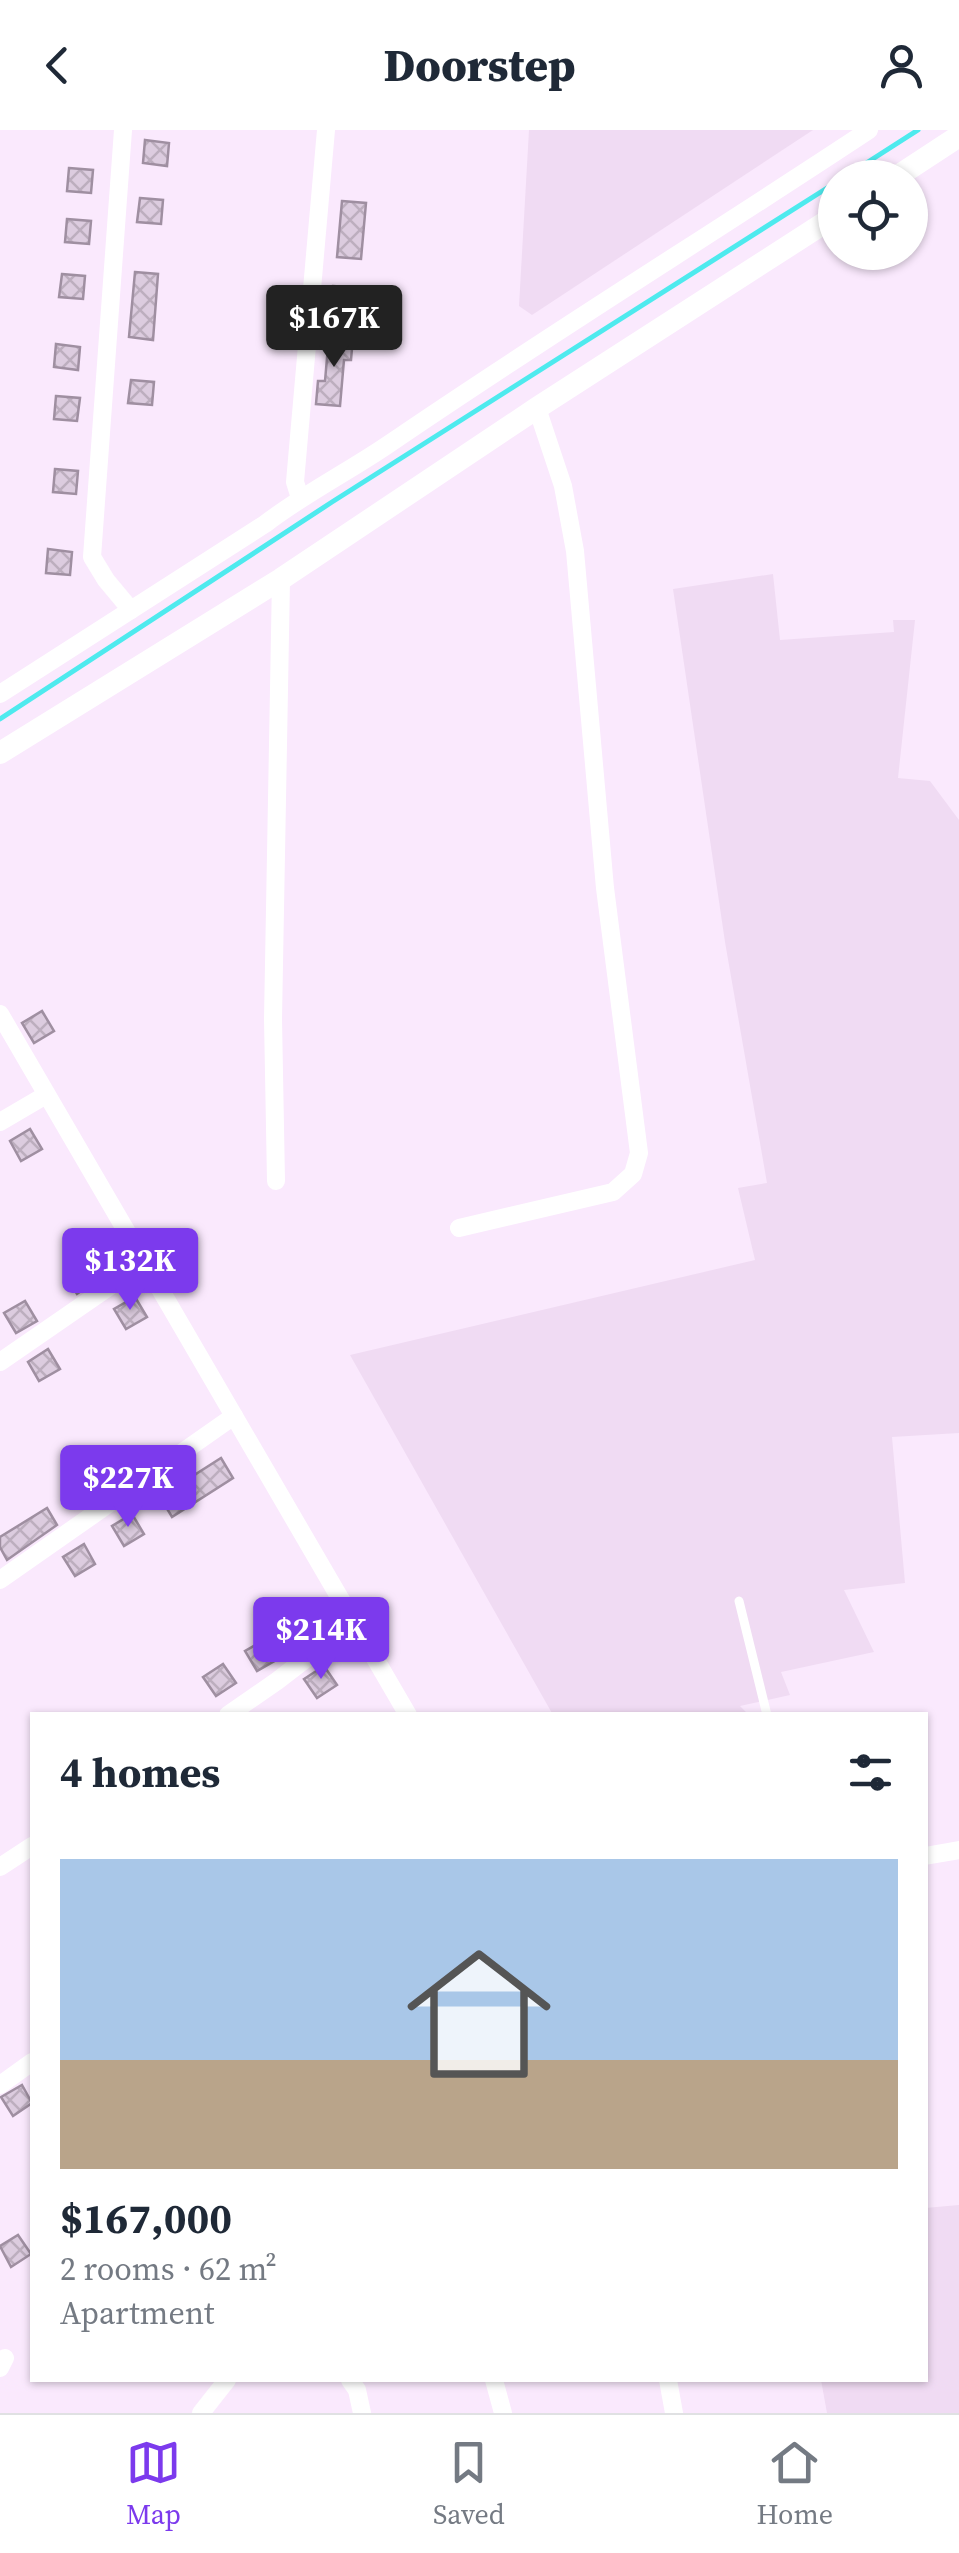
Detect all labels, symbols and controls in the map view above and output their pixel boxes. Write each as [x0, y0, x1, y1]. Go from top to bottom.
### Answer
text: Doorstep [384, 34, 575, 96]
icon: back [30, 38, 85, 93]
icon: person [874, 38, 929, 93]
map controls [818, 160, 928, 270]
button: locate [818, 160, 928, 270]
pin: $167K [264, 285, 404, 370]
text: $167K [288, 295, 380, 339]
pin: $132K [60, 1228, 200, 1313]
text: $132K [84, 1238, 176, 1282]
pin: $227K [58, 1445, 198, 1530]
text: $227K [82, 1455, 174, 1499]
pin: $214K [251, 1597, 391, 1682]
text: $214K [275, 1607, 367, 1651]
text: 4 homes [60, 1743, 220, 1801]
icon: filters [843, 1745, 898, 1800]
icon: home [389, 1924, 569, 2104]
text: $167,000 [60, 2189, 232, 2247]
text: 2 rooms · 62 m² [60, 2247, 277, 2291]
text: Apartment [60, 2291, 214, 2335]
tab: Map [126, 2435, 181, 2533]
tab: Saved [433, 2435, 505, 2533]
tab: Home [757, 2435, 833, 2533]

